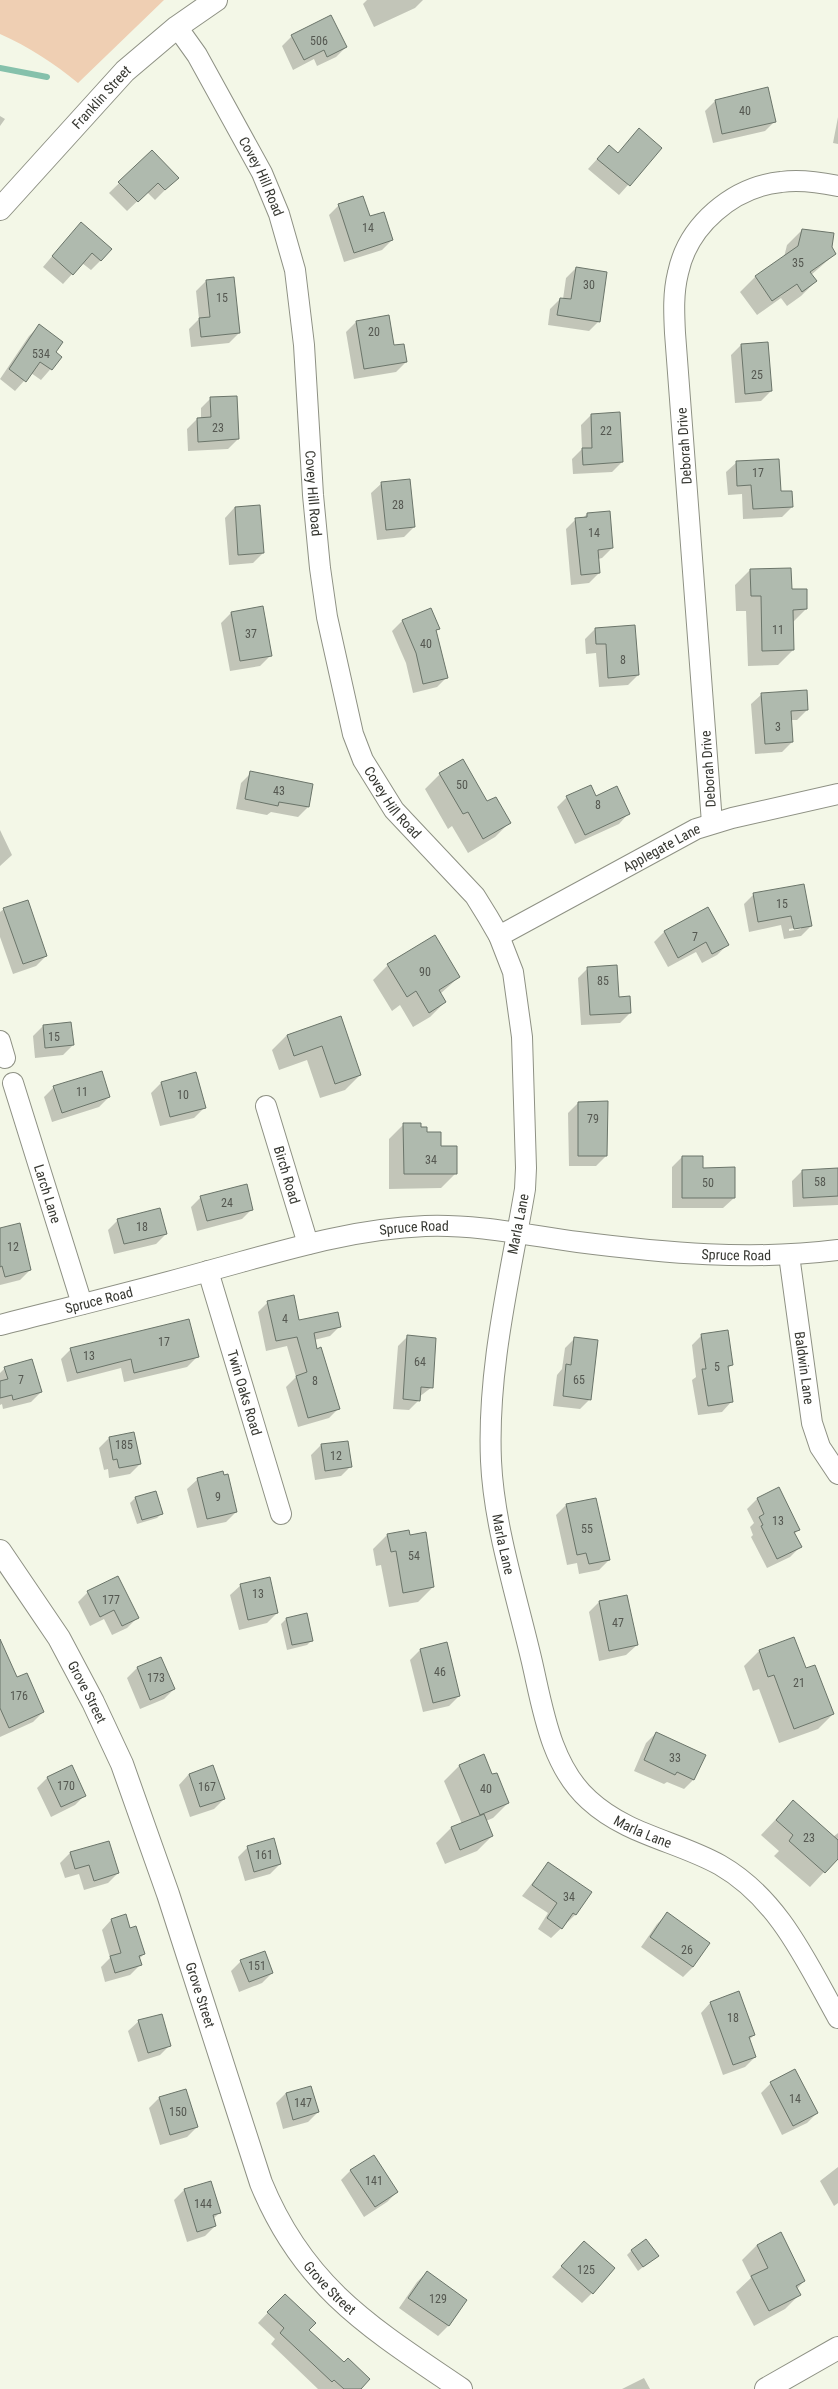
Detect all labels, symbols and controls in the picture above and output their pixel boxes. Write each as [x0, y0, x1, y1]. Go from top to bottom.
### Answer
house number: 506 [310, 34, 328, 48]
street label: Franklin Street [69, 62, 134, 132]
house number: 40 [739, 104, 751, 118]
street label: Covey Hill Road [236, 134, 287, 218]
house number: 14 [362, 221, 374, 235]
house number: 35 [792, 256, 804, 270]
house number: 30 [583, 278, 595, 292]
house number: 15 [216, 291, 228, 305]
house number: 20 [368, 325, 380, 339]
house number: 534 [32, 347, 50, 361]
house number: 25 [751, 368, 763, 382]
street label: Deborah Drive [673, 407, 695, 485]
house number: 23 [212, 421, 224, 435]
house number: 22 [600, 424, 612, 438]
street label: Covey Hill Road [302, 450, 325, 537]
house number: 17 [752, 466, 764, 480]
house number: 28 [392, 498, 404, 512]
house number: 14 [588, 526, 600, 540]
house number: 11 [772, 623, 784, 637]
house number: 37 [245, 627, 257, 641]
house number: 40 [420, 637, 432, 651]
house number: 8 [620, 653, 626, 667]
house number: 3 [775, 720, 781, 734]
street label: Deborah Drive [697, 730, 719, 808]
street label: Covey Hill Road [361, 763, 425, 842]
house number: 50 [456, 778, 468, 792]
house number: 43 [273, 784, 285, 798]
house number: 8 [595, 798, 601, 812]
street label: Applegate Lane [620, 820, 702, 875]
house number: 15 [776, 897, 788, 911]
house number: 7 [692, 930, 698, 944]
house number: 90 [419, 965, 431, 979]
house number: 85 [597, 974, 609, 988]
house number: 15 [48, 1030, 60, 1044]
house number: 11 [76, 1085, 88, 1099]
house number: 10 [177, 1088, 189, 1102]
house number: 79 [587, 1112, 599, 1126]
street label: Birch Road [271, 1144, 303, 1206]
house number: 34 [425, 1153, 437, 1167]
street label: Larch Lane [31, 1162, 64, 1226]
house number: 58 [814, 1175, 826, 1189]
house number: 50 [702, 1176, 714, 1190]
street label: Marla Lane [504, 1192, 532, 1256]
house number: 24 [221, 1196, 233, 1210]
street label: Spruce Road [378, 1218, 449, 1238]
house number: 18 [136, 1220, 148, 1234]
house number: 12 [7, 1240, 19, 1254]
street label: Spruce Road [701, 1246, 771, 1263]
street label: Spruce Road [63, 1284, 135, 1316]
house number: 4 [282, 1312, 288, 1326]
street label: Baldwin Lane [792, 1330, 817, 1406]
house number: 17 [158, 1335, 170, 1349]
street label: Twin Oaks Road [224, 1348, 265, 1437]
house number: 13 [83, 1349, 95, 1363]
house number: 64 [414, 1355, 426, 1369]
house number: 5 [714, 1360, 720, 1374]
house number: 7 [18, 1373, 24, 1387]
house number: 65 [573, 1373, 585, 1387]
house number: 8 [312, 1374, 318, 1388]
house number: 185 [115, 1438, 133, 1452]
house number: 12 [330, 1449, 342, 1463]
house number: 9 [215, 1490, 221, 1504]
street label: Marla Lane [489, 1513, 518, 1577]
house number: 13 [772, 1514, 784, 1528]
house number: 55 [581, 1522, 593, 1536]
house number: 54 [408, 1549, 420, 1563]
house number: 13 [252, 1587, 264, 1601]
house number: 177 [102, 1593, 120, 1607]
house number: 47 [612, 1616, 624, 1630]
street label: Grove Street [65, 1658, 110, 1726]
house number: 46 [434, 1665, 446, 1679]
house number: 173 [147, 1671, 165, 1685]
house number: 21 [793, 1676, 805, 1690]
house number: 176 [10, 1689, 28, 1703]
house number: 33 [669, 1751, 681, 1765]
house number: 170 [57, 1779, 75, 1793]
house number: 167 [198, 1780, 216, 1794]
house number: 40 [480, 1782, 492, 1796]
street label: Marla Lane [611, 1812, 674, 1851]
house number: 23 [803, 1831, 815, 1845]
house number: 161 [255, 1848, 273, 1862]
house number: 34 [563, 1890, 575, 1904]
house number: 26 [681, 1943, 693, 1957]
house number: 151 [248, 1959, 266, 1973]
street label: Grove Street [182, 1960, 219, 2030]
house number: 18 [727, 2011, 739, 2025]
house number: 14 [789, 2092, 801, 2106]
house number: 147 [294, 2096, 312, 2110]
house number: 150 [169, 2105, 187, 2119]
house number: 141 [365, 2174, 383, 2188]
house number: 144 [194, 2197, 212, 2211]
street label: Grove Street [301, 2258, 359, 2318]
house number: 125 [577, 2263, 595, 2277]
house number: 129 [429, 2292, 447, 2306]

